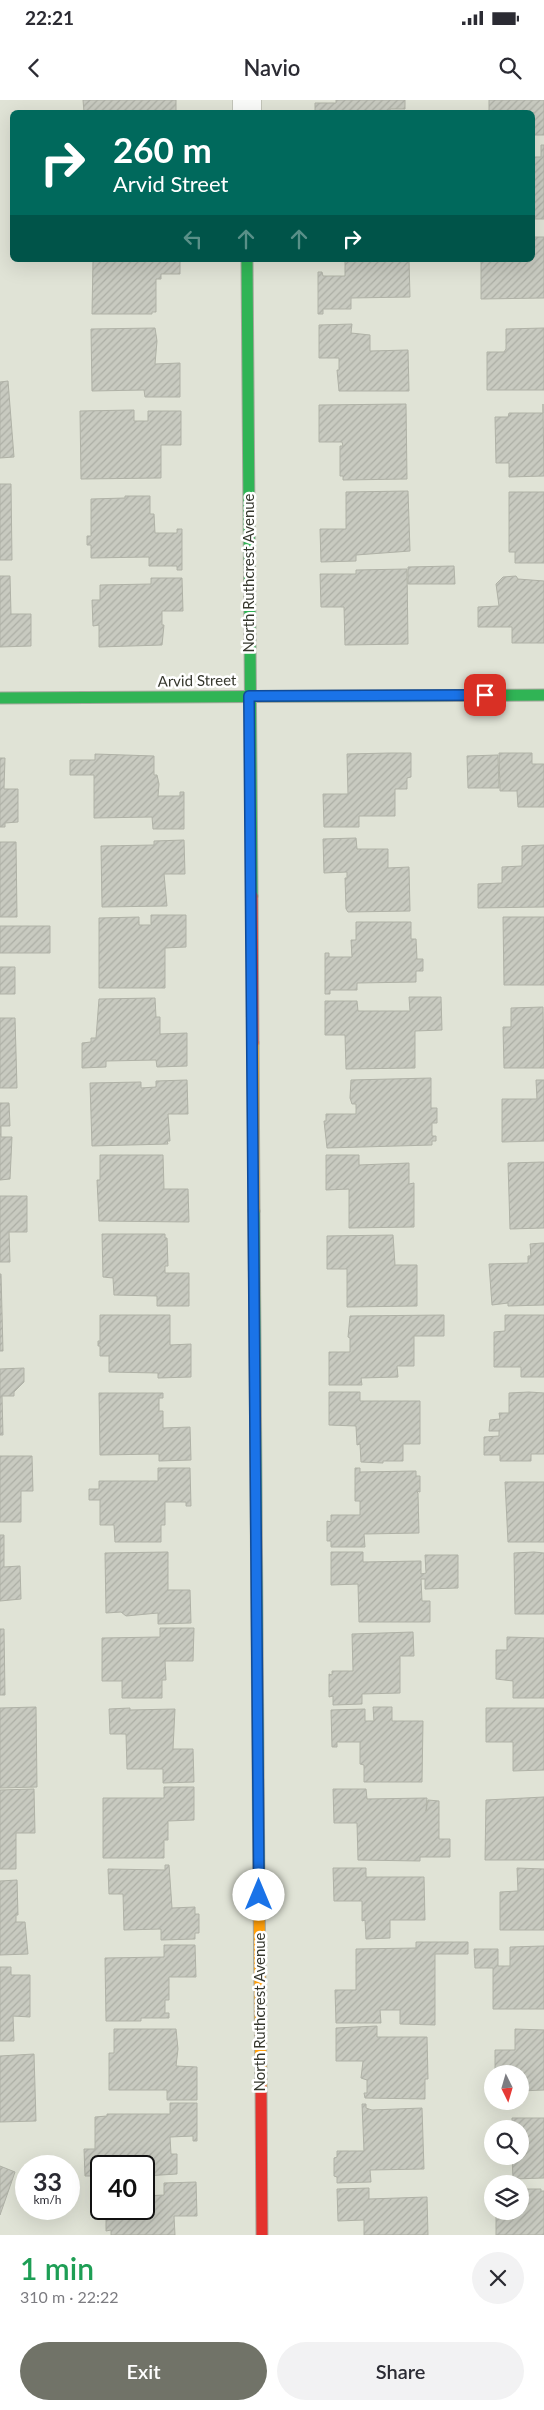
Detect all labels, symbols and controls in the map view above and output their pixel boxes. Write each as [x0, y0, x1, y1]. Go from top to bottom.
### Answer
text: 22:21 [25, 6, 74, 29]
icon: back [20, 54, 48, 82]
text: Navio [244, 54, 300, 81]
icon: search [496, 54, 524, 82]
text: 260 m [113, 128, 212, 170]
icon: right [30, 130, 95, 195]
text: Arvid Street [113, 170, 228, 197]
icon: left [179, 225, 207, 253]
icon: ahead [232, 225, 260, 253]
icon: ahead [285, 225, 313, 253]
icon: right [338, 225, 366, 253]
street label: North Ruthcrest Avenue [239, 493, 257, 653]
street label: Arvid Street [157, 670, 237, 690]
pin [464, 674, 506, 716]
icon: arrive [471, 681, 499, 709]
position arrow [232, 1868, 284, 1920]
street label: North Ruthcrest Avenue [250, 1932, 268, 2092]
north arrow [484, 2065, 529, 2110]
map controls [484, 2065, 529, 2220]
button: search [484, 2120, 529, 2165]
speed limit sign: 40 [90, 2155, 155, 2220]
text: 33 [33, 2166, 62, 2196]
button: layers [484, 2175, 529, 2220]
text: km/h [33, 2192, 62, 2207]
text: 1 min [20, 2250, 94, 2286]
button: close [472, 2252, 524, 2304]
text: 310 m · 22:22 [20, 2287, 119, 2306]
button: Exit [20, 2342, 267, 2400]
button: Share [277, 2342, 524, 2400]

